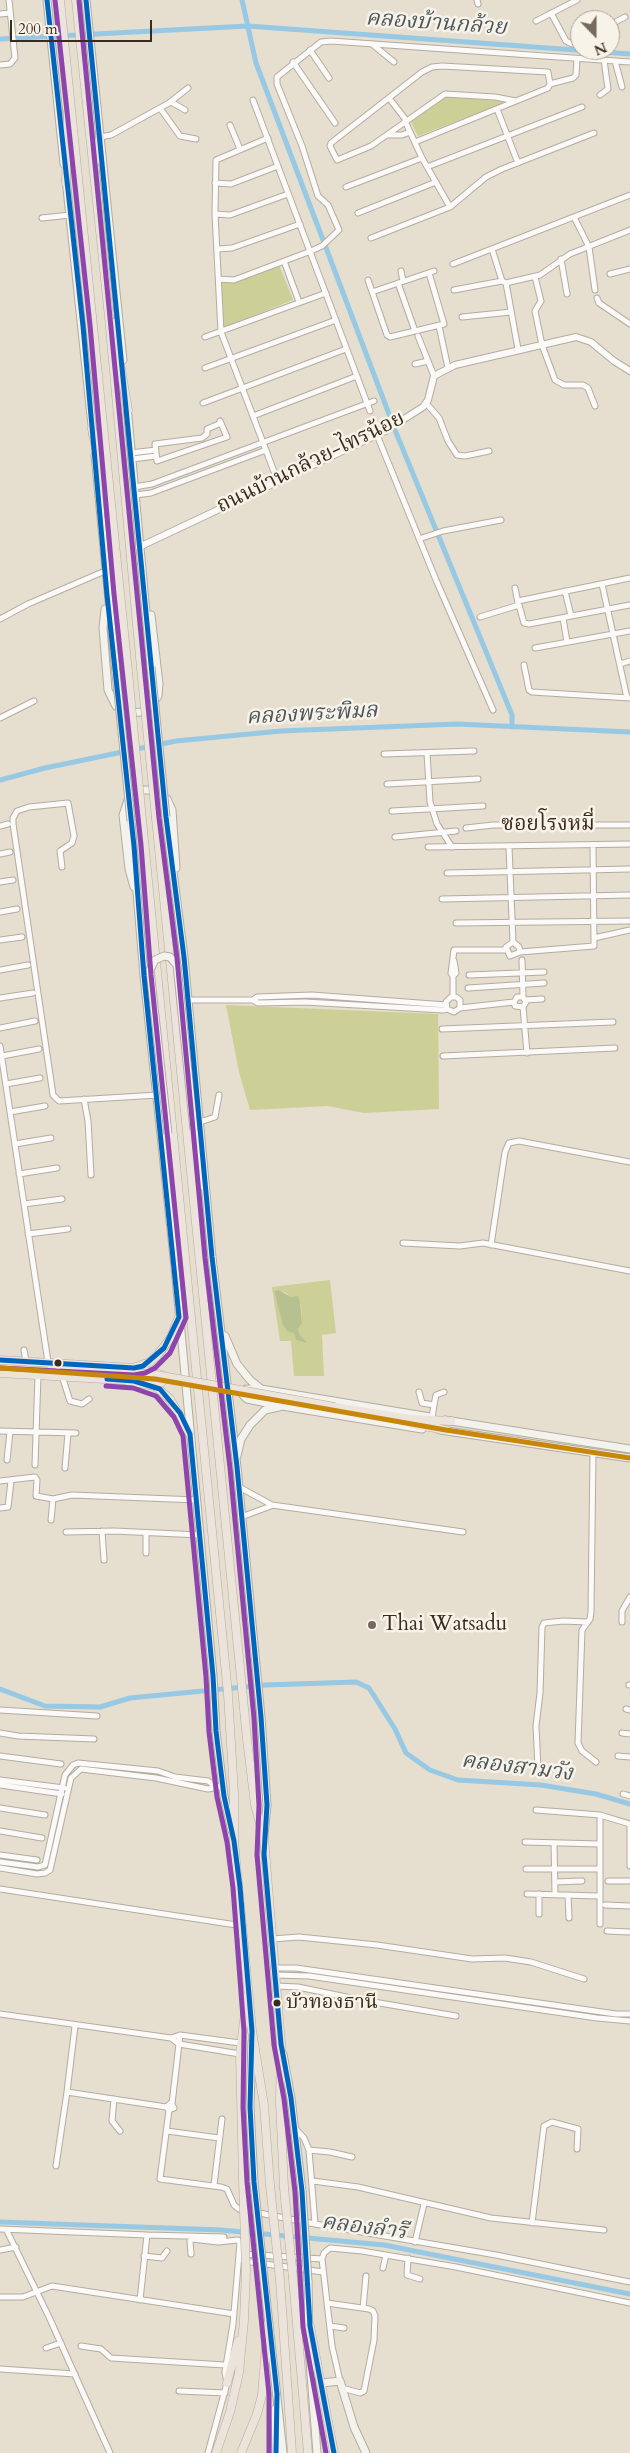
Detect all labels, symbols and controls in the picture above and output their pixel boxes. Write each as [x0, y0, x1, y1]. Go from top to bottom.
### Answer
water label: คลองบ้านกล้วย [365, 6, 507, 42]
scale bar [12, 10, 155, 42]
north arrow [570, 10, 620, 60]
text: 200 m [18, 19, 58, 39]
text: N [591, 37, 610, 60]
street label: ถนนบ้านกล้วย-ไทรน้อย [213, 407, 409, 519]
water label: คลองพระพิมล [246, 698, 378, 732]
street label: ซอยโรงหมี่ [501, 812, 595, 838]
unlabelled marker [53, 1358, 63, 1368]
place label: Thai Watsadu [382, 1612, 507, 1638]
marker: Thai Watsadu [366, 1619, 378, 1631]
water label: คลองสามวัง [460, 1748, 574, 1788]
place label: บัวทองธานี [286, 1991, 378, 2015]
marker: บัวทองธานี [272, 1998, 282, 2008]
water label: คลองลำรี [320, 2210, 408, 2246]

